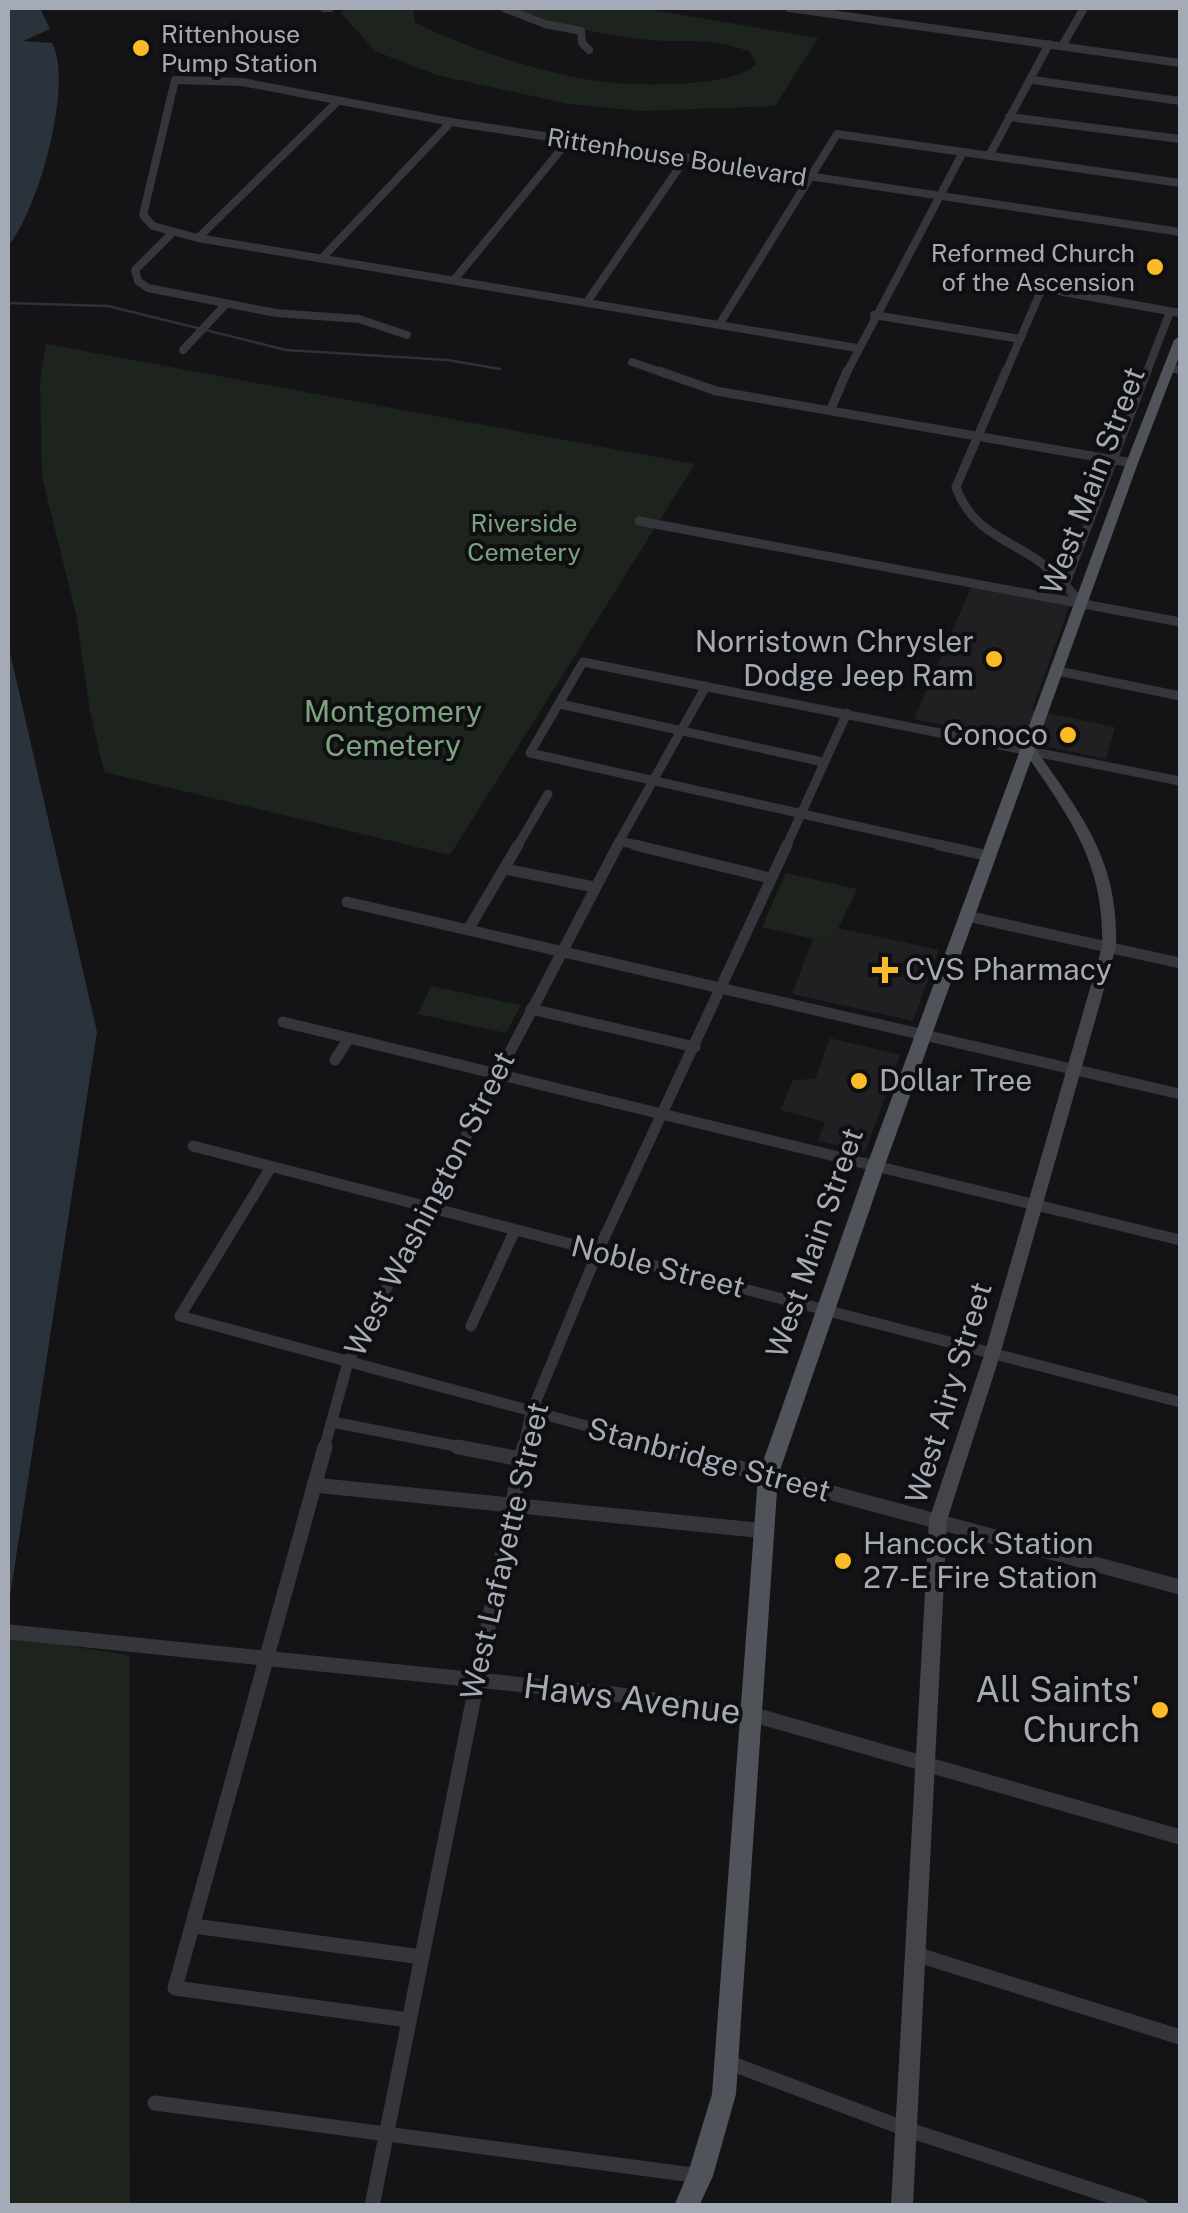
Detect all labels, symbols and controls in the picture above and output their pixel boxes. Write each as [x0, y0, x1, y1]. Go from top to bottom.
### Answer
place label: Rittenhouse Pump Station [161, 19, 318, 78]
marker: Rittenhouse Pump Station [130, 37, 152, 59]
street label: Rittenhouse Boulevard [545, 122, 809, 192]
place label: Reformed Church of the Ascension [931, 238, 1135, 297]
marker: Reformed Church of the Ascension [1144, 256, 1166, 278]
street label: West Main Street [1032, 362, 1152, 600]
park label: Riverside Cemetery [467, 508, 581, 567]
place label: Norristown Chrysler Dodge Jeep Ram [695, 623, 974, 693]
marker: Norristown Chrysler Dodge Jeep Ram [983, 648, 1005, 670]
park label: Montgomery Cemetery [304, 693, 482, 763]
place label: Conoco [943, 716, 1048, 752]
marker: Conoco [1057, 724, 1079, 746]
place label: CVS Pharmacy [905, 951, 1112, 987]
marker: CVS Pharmacy [874, 959, 896, 981]
street label: West Washington Street [336, 1045, 522, 1362]
place label: Dollar Tree [879, 1062, 1032, 1098]
marker: Dollar Tree [848, 1070, 870, 1092]
street label: West Main Street [758, 1123, 870, 1362]
street label: Noble Street [568, 1227, 749, 1305]
street label: West Airy Street [897, 1278, 999, 1508]
street label: West Lafayette Street [452, 1399, 556, 1703]
street label: Stanbridge Street [584, 1409, 835, 1509]
place label: Hancock Station 27-E Fire Station [863, 1525, 1098, 1595]
marker: Hancock Station 27-E Fire Station [832, 1550, 854, 1572]
street label: Haws Avenue [521, 1665, 743, 1732]
place label: All Saints' Church [975, 1669, 1140, 1750]
marker: All Saints' Church [1149, 1699, 1171, 1721]

